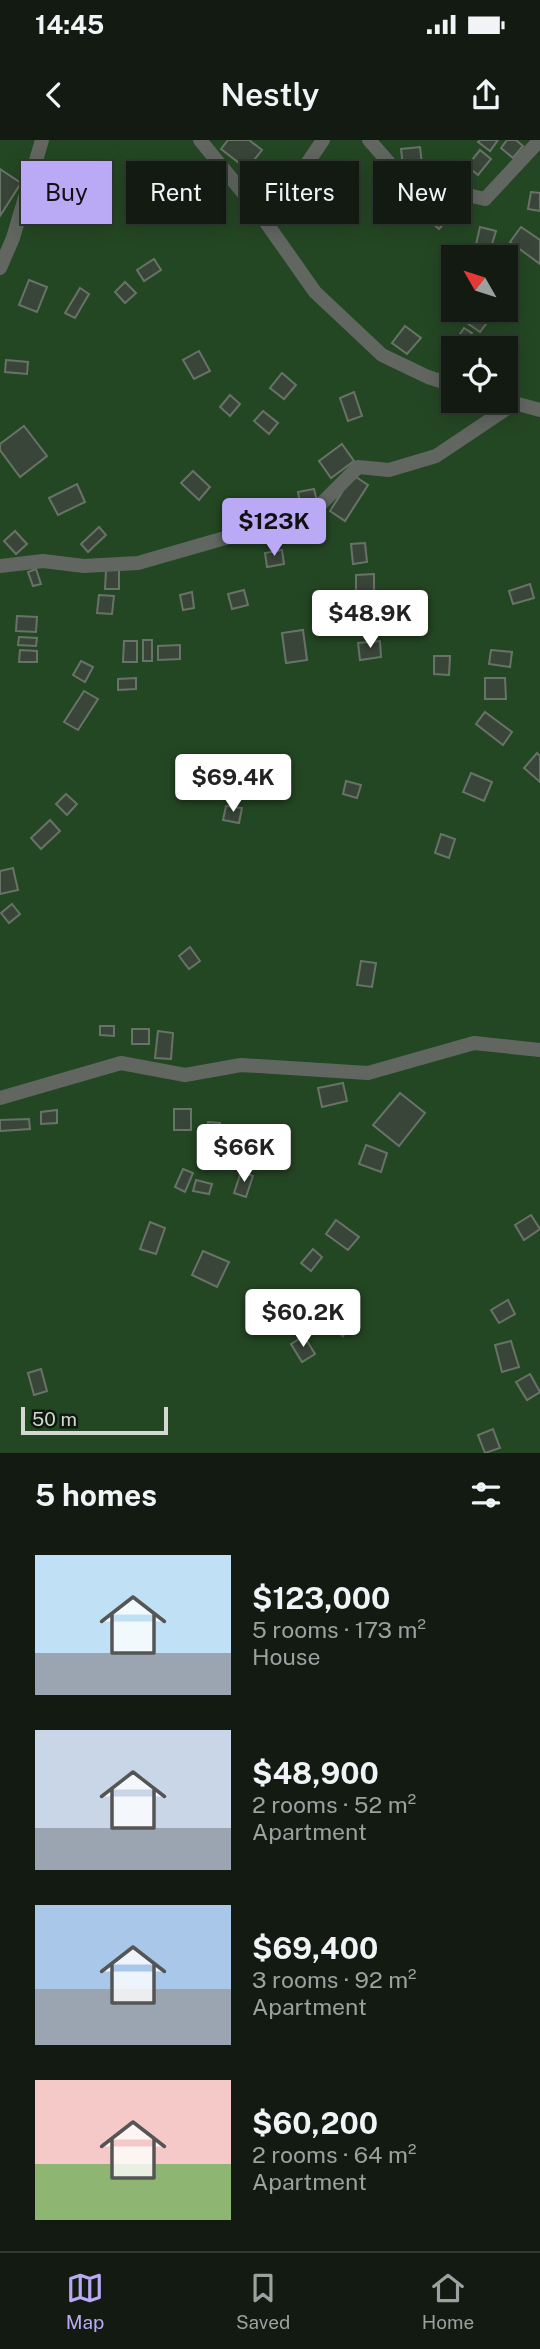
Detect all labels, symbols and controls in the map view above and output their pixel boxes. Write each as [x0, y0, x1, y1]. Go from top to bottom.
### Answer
text: 14:45 [35, 9, 104, 40]
icon: back [35, 76, 73, 114]
text: Nestly [221, 76, 319, 113]
icon: share [467, 76, 505, 114]
chip: Buy [21, 161, 112, 224]
chip: Rent [126, 161, 226, 224]
chip: Filters [240, 161, 359, 224]
chip: New [373, 161, 471, 224]
north arrow [441, 245, 518, 322]
map controls [441, 245, 518, 413]
button: locate [441, 336, 518, 413]
pin: $123K [225, 498, 323, 558]
text: $123K [238, 507, 310, 534]
pin: $48.9K [313, 590, 427, 650]
text: $48.9K [328, 599, 412, 626]
pin: $69.4K [176, 754, 290, 814]
text: $69.4K [191, 763, 275, 790]
pin: $66K [203, 1124, 285, 1184]
text: $66K [213, 1133, 275, 1160]
pin: $60.2K [246, 1290, 360, 1349]
text: $60.2K [261, 1298, 345, 1325]
scale bar [21, 1404, 168, 1436]
text: 50 m [32, 1408, 77, 1430]
icon: filters [467, 1476, 505, 1514]
text: 5 homes [35, 1477, 157, 1513]
text: $123,000 [252, 1580, 390, 1616]
icon: home [91, 1583, 175, 1667]
text: 5 rooms · 173 m² [252, 1616, 426, 1643]
text: House [252, 1643, 320, 1670]
text: $48,900 [252, 1755, 379, 1791]
icon: home [91, 1758, 175, 1842]
text: 2 rooms · 52 m² [252, 1791, 416, 1818]
text: Apartment [252, 1818, 367, 1845]
text: $69,400 [252, 1930, 378, 1966]
icon: home [91, 1933, 175, 2017]
text: 3 rooms · 92 m² [252, 1966, 417, 1993]
text: Apartment [252, 1993, 367, 2020]
text: $60,200 [252, 2105, 378, 2141]
icon: home [91, 2108, 175, 2192]
text: 2 rooms · 64 m² [252, 2141, 416, 2168]
text: Apartment [252, 2168, 367, 2195]
tab: Map [66, 2269, 104, 2333]
tab: Saved [236, 2269, 290, 2333]
tab: Home [422, 2269, 474, 2333]

